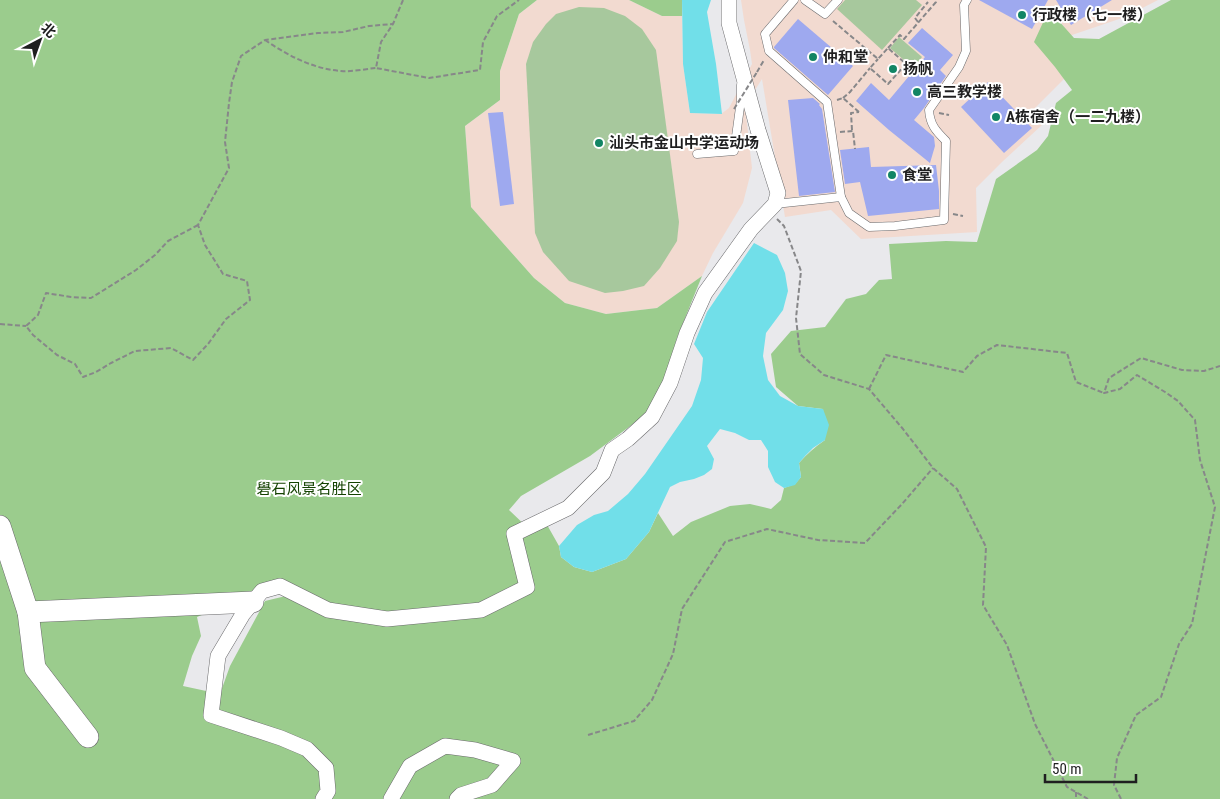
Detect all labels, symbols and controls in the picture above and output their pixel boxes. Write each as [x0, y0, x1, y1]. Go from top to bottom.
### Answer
place label: 行政楼（七一楼） [1032, 6, 1152, 24]
marker: 行政楼（七一楼） [1016, 9, 1028, 21]
north arrow [15, 15, 65, 65]
text: 北 [38, 20, 59, 41]
place label: 仲和堂 [823, 48, 868, 66]
marker: 仲和堂 [807, 51, 819, 63]
place label: 扬帆 [903, 60, 933, 78]
marker: 扬帆 [887, 63, 899, 75]
place label: 高三教学楼 [927, 83, 1002, 101]
marker: 高三教学楼 [911, 86, 923, 98]
place label: A栋宿舍（一二九楼） [1006, 108, 1150, 126]
marker: A栋宿舍（一二九楼） [990, 111, 1002, 123]
place label: 汕头市金山中学运动场 [609, 134, 759, 152]
marker: 汕头市金山中学运动场 [593, 137, 605, 149]
place label: 食堂 [902, 166, 932, 184]
marker: 食堂 [886, 169, 898, 181]
park label: 礐石风景名胜区 [256, 480, 362, 498]
scale bar [1045, 752, 1136, 784]
text: 50 m [1052, 760, 1082, 778]

